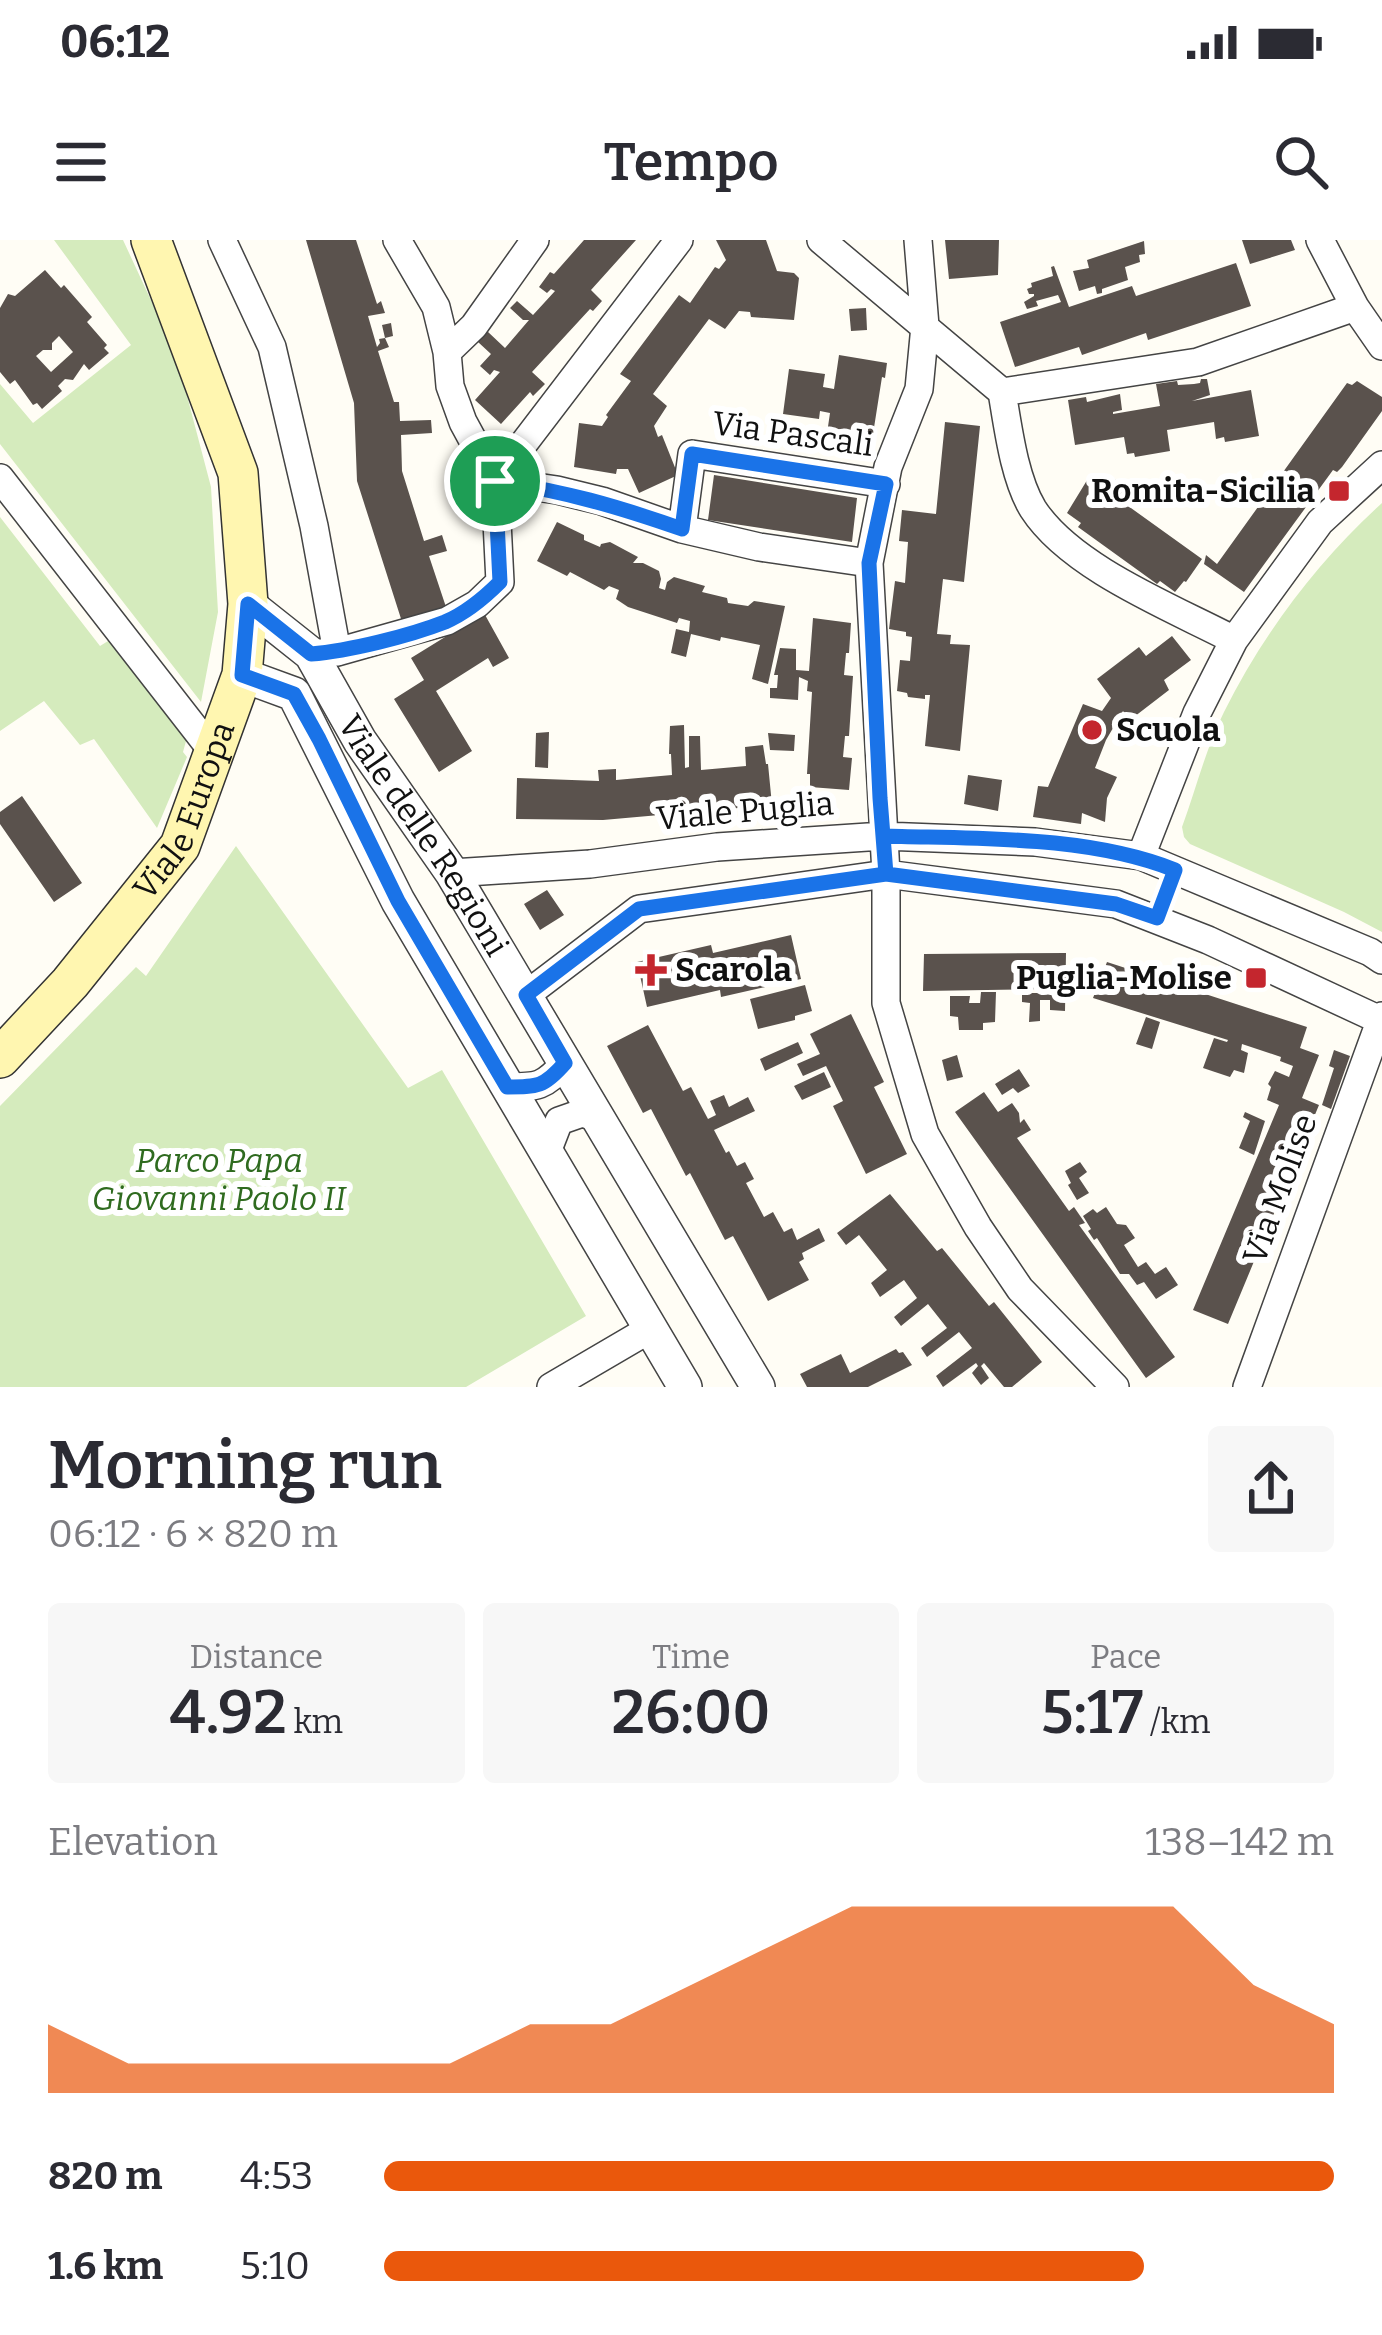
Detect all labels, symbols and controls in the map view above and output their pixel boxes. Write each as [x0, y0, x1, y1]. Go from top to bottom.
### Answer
text: 06:12 [60, 15, 170, 69]
icon: menu [48, 129, 114, 195]
icon: search [1268, 129, 1334, 195]
text: Tempo [603, 130, 779, 194]
street label: Via Pascali [710, 403, 876, 465]
pin [444, 430, 546, 532]
icon: arrive [462, 448, 528, 514]
place label: Romita-Sicilia [1091, 471, 1315, 511]
marker: Romita-Sicilia [1326, 478, 1352, 504]
street label: Viale delle Regioni [329, 708, 517, 964]
place label: Scuola [1116, 710, 1221, 750]
street label: Viale Europa [125, 716, 243, 908]
marker: Scuola [1079, 717, 1105, 743]
street label: Viale Puglia [655, 783, 835, 839]
place label: Scarola [675, 950, 793, 990]
marker: Scarola [638, 957, 664, 983]
place label: Puglia-Molise [1016, 958, 1232, 998]
marker: Puglia-Molise [1243, 965, 1269, 991]
street label: Via Molise [1234, 1109, 1326, 1269]
park label: Parco Papa Giovanni Paolo II [92, 1141, 348, 1219]
text: Morning run [48, 1426, 442, 1505]
button: share [1208, 1426, 1334, 1552]
text: 06:12 · 6 × 820 m [48, 1511, 338, 1557]
text: Distance [189, 1637, 323, 1677]
text: Time [652, 1637, 730, 1677]
text: Pace [1090, 1637, 1161, 1677]
text: 4.92 [170, 1677, 287, 1749]
text: 26:00 [612, 1677, 770, 1749]
text: 5:17 [1041, 1677, 1143, 1749]
text: km [287, 1702, 343, 1742]
text: /km [1143, 1702, 1210, 1742]
text: Elevation [48, 1819, 218, 1865]
text: 138–142 m [1145, 1819, 1334, 1865]
text: 820 m [48, 2153, 162, 2199]
text: 4:53 [240, 2153, 313, 2199]
text: 1.6 km [48, 2243, 163, 2289]
text: 5:10 [240, 2243, 310, 2289]

